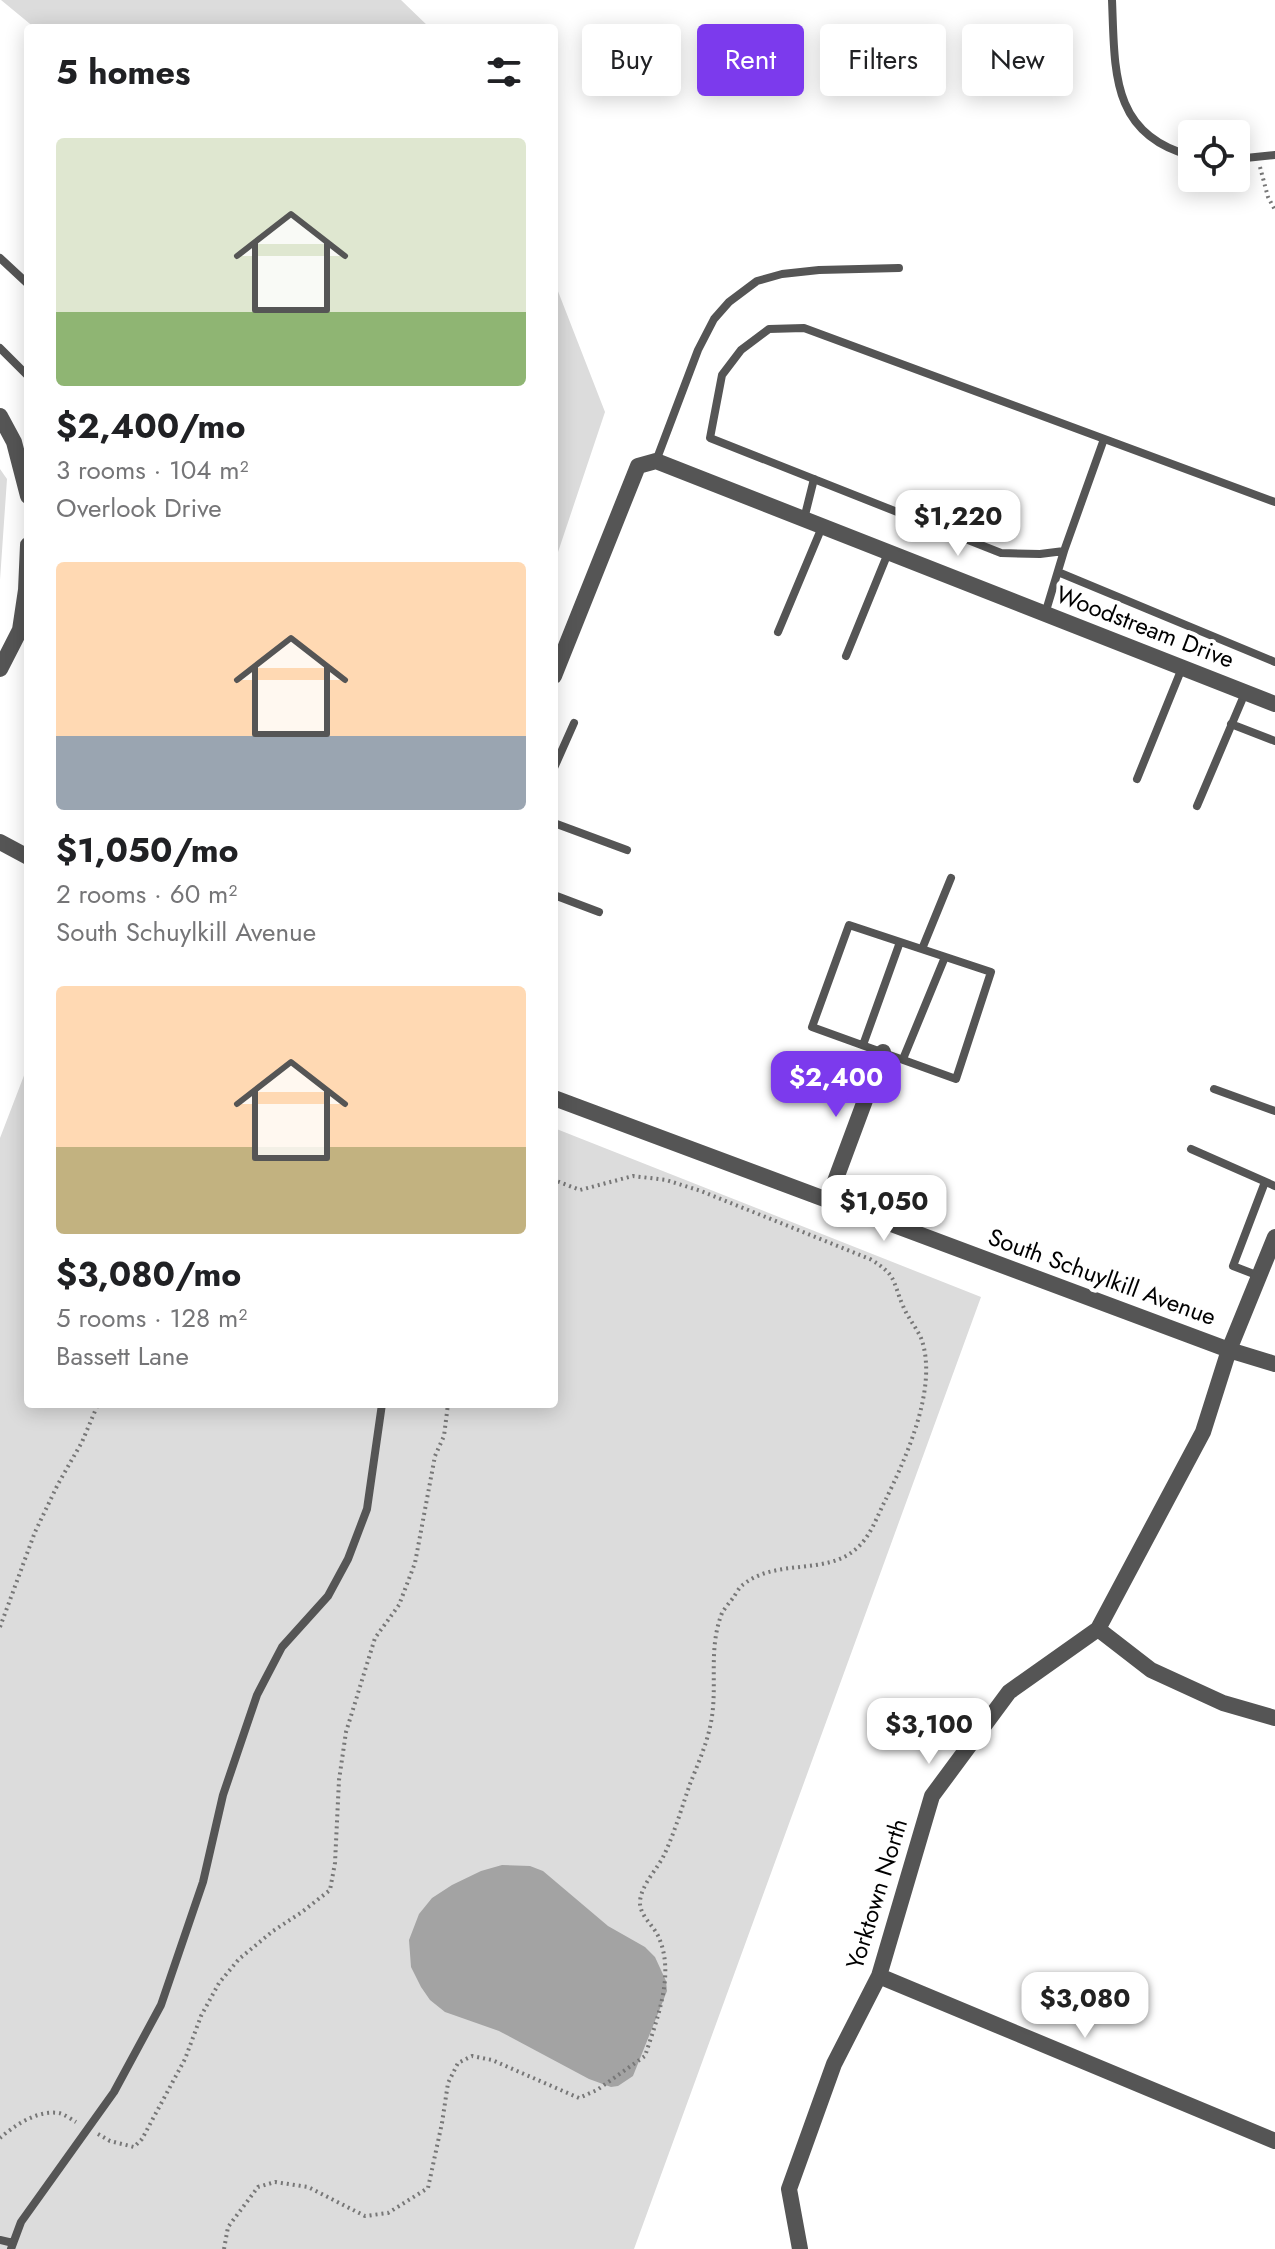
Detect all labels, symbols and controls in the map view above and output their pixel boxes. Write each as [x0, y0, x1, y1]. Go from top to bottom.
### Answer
chip: Buy [582, 24, 681, 96]
chip: Rent [697, 24, 804, 96]
chip: Filters [820, 24, 946, 96]
chip: New [962, 24, 1073, 96]
text: 5 homes [56, 48, 190, 97]
icon: filters [482, 50, 526, 94]
map controls [1178, 120, 1250, 192]
button: locate [1178, 120, 1250, 192]
icon: home [219, 190, 363, 334]
text: $2,400/mo [56, 402, 245, 451]
text: 3 rooms · 104 m² [56, 451, 249, 489]
text: Overlook Drive [56, 489, 222, 527]
pin: $1,220 [893, 490, 1023, 558]
text: $1,220 [913, 497, 1003, 535]
street label: Woodstream Drive [1051, 576, 1239, 677]
icon: home [219, 614, 363, 758]
text: $1,050/mo [56, 826, 239, 875]
text: 2 rooms · 60 m² [56, 875, 237, 913]
text: South Schuylkill Avenue [56, 913, 316, 951]
icon: home [219, 1038, 363, 1182]
pin: $2,400 [771, 1051, 901, 1119]
text: $2,400 [789, 1058, 883, 1096]
pin: $1,050 [819, 1175, 949, 1243]
text: $1,050 [839, 1182, 929, 1220]
street label: South Schuylkill Avenue [983, 1219, 1221, 1334]
text: $3,080/mo [56, 1250, 241, 1299]
text: 5 rooms · 128 m² [56, 1299, 247, 1337]
text: Bassett Lane [56, 1337, 189, 1375]
pin: $3,100 [864, 1698, 994, 1766]
text: $3,100 [885, 1705, 973, 1743]
street label: Yorktown North [837, 1814, 916, 1974]
pin: $3,080 [1020, 1972, 1150, 2040]
text: $3,080 [1039, 1979, 1131, 2017]

